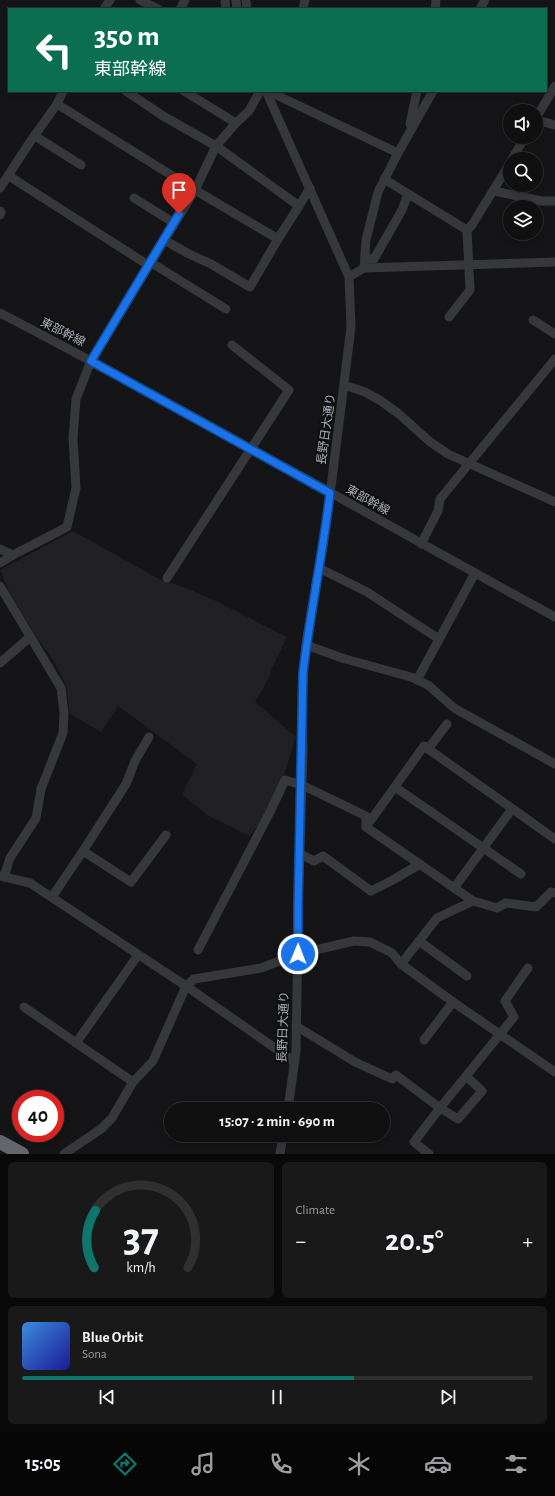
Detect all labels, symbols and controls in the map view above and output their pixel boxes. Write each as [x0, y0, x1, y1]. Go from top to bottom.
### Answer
text: 350 m [94, 23, 160, 51]
icon: left [28, 24, 80, 76]
text: 東部幹線 [94, 61, 166, 79]
map controls [503, 104, 543, 240]
button: sound [503, 104, 543, 144]
button: search [503, 152, 543, 192]
pin [162, 173, 196, 214]
icon: arrive [168, 179, 190, 201]
button: layers [503, 200, 543, 240]
street label: 東部幹線 [39, 315, 88, 348]
street label: 長野日大通り [314, 392, 337, 465]
street label: 東部幹線 [344, 482, 392, 517]
position arrow [277, 933, 319, 975]
street label: 長野日大通り [275, 991, 290, 1063]
speed limit sign: 40 [12, 1090, 64, 1142]
text: 15:07 · 2 min · 690 m [219, 1114, 335, 1129]
text: Climate [296, 1204, 335, 1217]
text: 37 [123, 1218, 159, 1259]
text: 20.5° [385, 1226, 443, 1256]
text: − [296, 1230, 306, 1252]
text: + [522, 1230, 533, 1252]
text: km/h [126, 1261, 155, 1275]
text: Blue Orbit [82, 1330, 143, 1345]
text: Sona [82, 1348, 107, 1361]
icon: previous [96, 1386, 118, 1408]
icon: pause [266, 1386, 288, 1408]
icon: next [437, 1386, 459, 1408]
icon: directions [111, 1450, 139, 1478]
icon: music [189, 1450, 217, 1478]
icon: phone [267, 1450, 295, 1478]
icon: climate [345, 1450, 373, 1478]
icon: car [424, 1450, 452, 1478]
icon: filters [502, 1450, 530, 1478]
text: 15:05 [25, 1455, 61, 1473]

